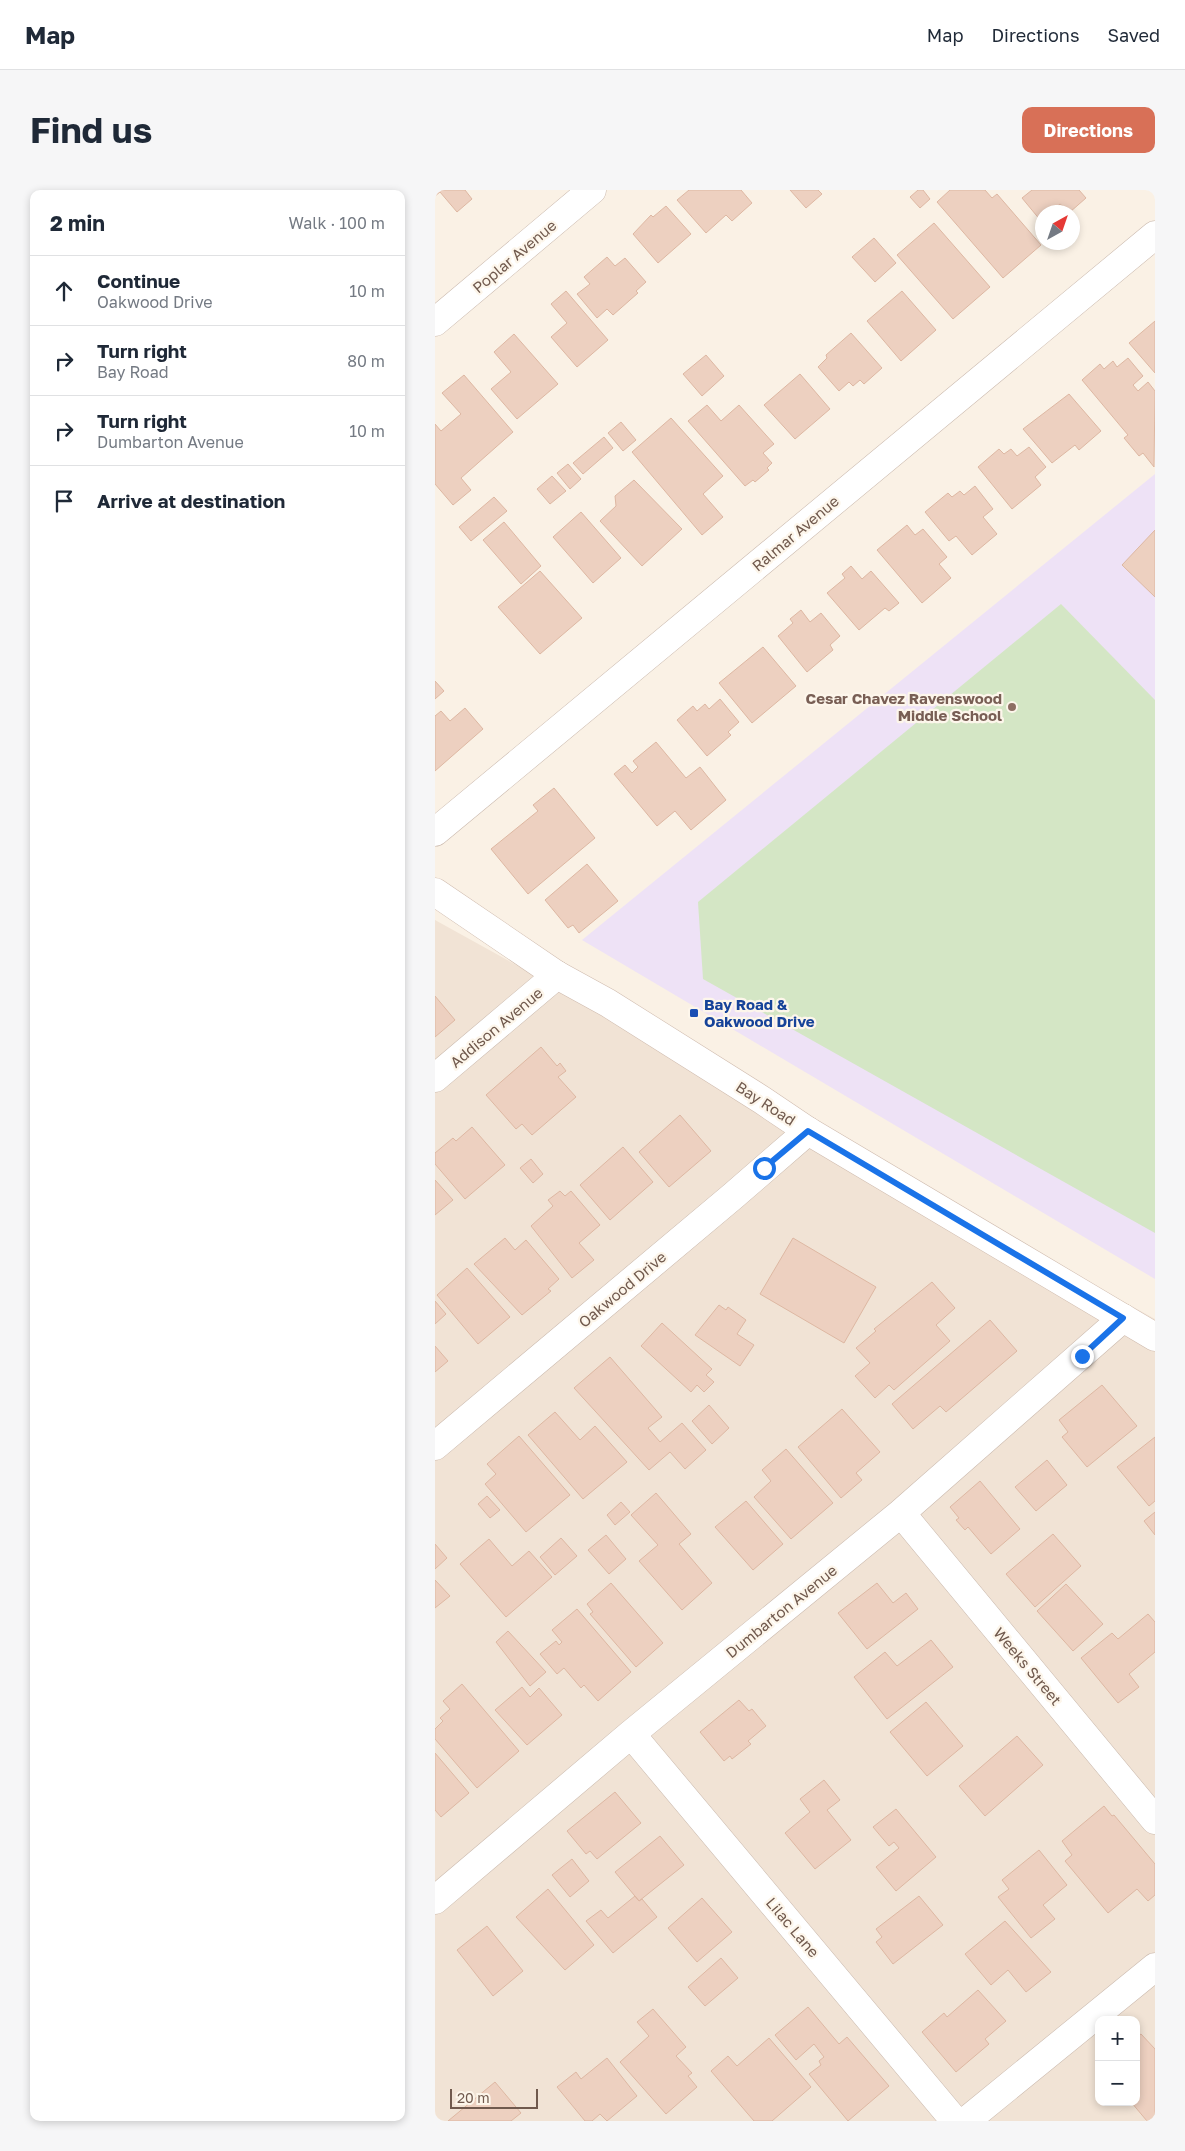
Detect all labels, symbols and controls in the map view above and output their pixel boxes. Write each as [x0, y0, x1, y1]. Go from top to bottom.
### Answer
text: Map [25, 20, 75, 49]
text: Map [927, 24, 963, 46]
text: Directions [991, 24, 1079, 46]
text: Saved [1107, 24, 1160, 46]
button: Directions [1022, 107, 1155, 153]
text: Find us [30, 109, 152, 151]
north arrow [1035, 205, 1080, 250]
text: 2 min [50, 210, 105, 236]
text: Walk · 100 m [289, 213, 385, 233]
street label: Poplar Avenue [468, 216, 560, 296]
text: Continue [97, 269, 180, 292]
icon: ahead [50, 277, 78, 305]
text: 10 m [349, 281, 385, 301]
text: Oakwood Drive [97, 292, 213, 312]
text: Turn right [97, 339, 187, 362]
icon: right [50, 347, 78, 375]
text: 80 m [347, 351, 385, 371]
text: Bay Road [97, 362, 169, 382]
text: Turn right [97, 409, 187, 432]
icon: right [50, 417, 78, 445]
text: 10 m [349, 421, 385, 441]
text: Dumbarton Avenue [97, 432, 244, 452]
icon: arrive [50, 487, 78, 515]
text: Arrive at destination [97, 489, 285, 512]
street label: Ralmar Avenue [748, 491, 842, 574]
place label: Cesar Chavez Ravenswood Middle School [806, 689, 1002, 724]
marker: Cesar Chavez Ravenswood Middle School [1006, 701, 1018, 713]
street label: Addison Avenue [446, 983, 546, 1071]
place label: Bay Road & Oakwood Drive [704, 995, 815, 1030]
marker: Bay Road & Oakwood Drive [688, 1007, 700, 1019]
street label: Bay Road [733, 1077, 799, 1129]
route start [753, 1157, 776, 1180]
street label: Oakwood Drive [575, 1247, 670, 1331]
route end [1071, 1345, 1094, 1368]
street label: Dumbarton Avenue [722, 1561, 840, 1661]
street label: Weeks Street [990, 1624, 1066, 1708]
street label: Lilac Lane [763, 1893, 824, 1961]
map controls [1095, 2016, 1140, 2106]
button: + [1095, 2016, 1140, 2061]
button: − [1095, 2061, 1140, 2106]
scale bar [450, 2086, 537, 2109]
text: 20 m [457, 2089, 490, 2106]

